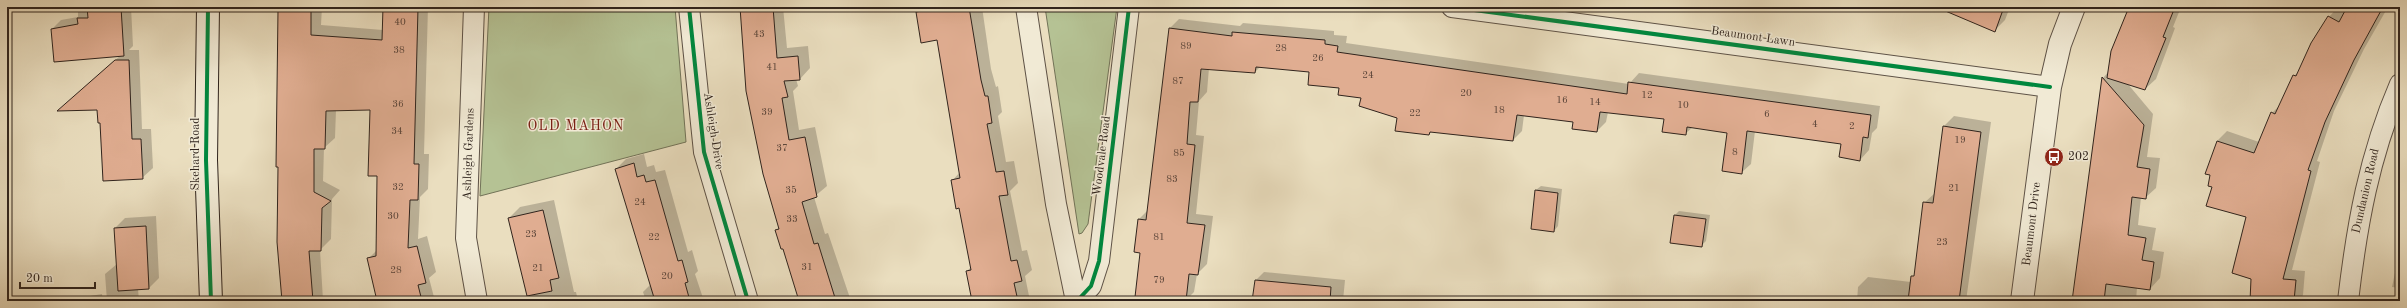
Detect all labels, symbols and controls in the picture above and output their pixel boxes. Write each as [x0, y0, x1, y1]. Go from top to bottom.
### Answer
house number: 40 [394, 17, 406, 27]
street label: Beaumont Lawn [1710, 25, 1796, 49]
house number: 43 [753, 29, 765, 39]
house number: 89 [1180, 41, 1192, 51]
house number: 28 [1275, 43, 1287, 53]
house number: 38 [393, 45, 405, 55]
house number: 26 [1312, 53, 1324, 63]
house number: 41 [766, 62, 778, 72]
house number: 24 [1362, 70, 1374, 80]
house number: 87 [1172, 76, 1184, 86]
house number: 20 [1460, 88, 1472, 98]
house number: 12 [1641, 90, 1653, 100]
street label: Ashleigh Drive [701, 91, 725, 171]
house number: 16 [1556, 95, 1568, 105]
house number: 14 [1589, 97, 1601, 107]
house number: 36 [392, 99, 404, 109]
house number: 10 [1677, 100, 1689, 110]
house number: 18 [1493, 105, 1505, 115]
house number: 39 [761, 107, 773, 117]
street label: Ashleigh Gardens [461, 108, 477, 200]
house number: 22 [1409, 108, 1421, 118]
house number: 6 [1764, 109, 1770, 119]
street label: Woodvale Road [1091, 115, 1113, 197]
street label: Skehard Road [190, 118, 202, 190]
district label: OLD MAHON [527, 119, 625, 133]
house number: 4 [1812, 119, 1818, 129]
house number: 2 [1849, 121, 1855, 131]
house number: 34 [391, 126, 403, 136]
house number: 19 [1954, 135, 1966, 145]
house number: 37 [776, 143, 788, 153]
bus stop icon: 202 [2043, 146, 2065, 168]
house number: 8 [1732, 147, 1738, 157]
street label: Dundanion Road [2350, 147, 2382, 235]
house number: 85 [1173, 148, 1185, 158]
place label: 202 [2068, 151, 2089, 163]
house number: 83 [1166, 174, 1178, 184]
street label: Beaumont Drive [2021, 181, 2043, 267]
house number: 32 [392, 182, 404, 192]
house number: 21 [1948, 183, 1960, 193]
house number: 35 [785, 185, 797, 195]
house number: 24 [634, 197, 646, 207]
house number: 30 [387, 211, 399, 221]
house number: 33 [786, 214, 798, 224]
house number: 23 [525, 229, 537, 239]
house number: 22 [648, 232, 660, 242]
house number: 81 [1153, 232, 1165, 242]
house number: 23 [1936, 237, 1948, 247]
house number: 31 [801, 262, 813, 272]
house number: 21 [532, 263, 544, 273]
scale bar [20, 264, 95, 290]
house number: 28 [390, 265, 402, 275]
house number: 20 [661, 271, 673, 281]
text: 20 m [26, 273, 53, 285]
house number: 79 [1153, 275, 1165, 285]

